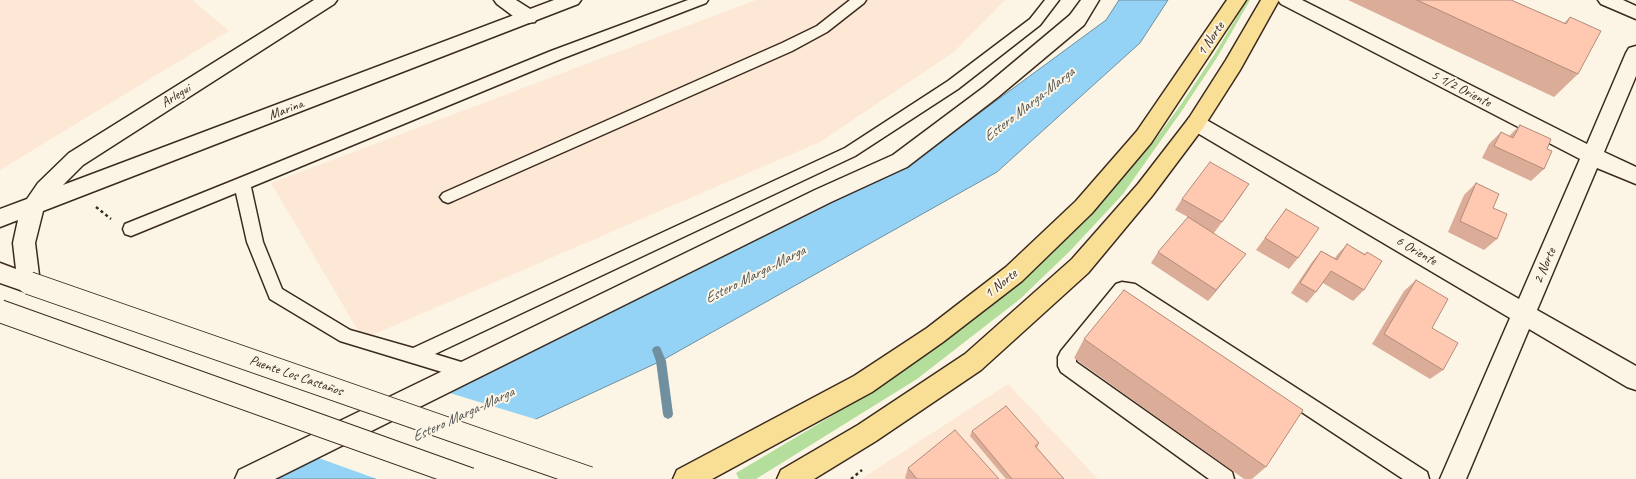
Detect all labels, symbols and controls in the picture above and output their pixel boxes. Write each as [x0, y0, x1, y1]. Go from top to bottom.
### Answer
street label: 1 Norte [1194, 19, 1228, 59]
water label: Estero Marga-Marga [980, 64, 1078, 146]
street label: 5 1/2 Oriente [1428, 67, 1494, 111]
street label: Arlegui [158, 81, 194, 111]
street label: Marina [266, 96, 306, 124]
street label: 6 Oriente [1393, 233, 1439, 269]
water label: Estero Marga-Marga [702, 242, 808, 308]
street label: 2 Norte [1530, 246, 1560, 286]
street label: 1 Norte [981, 266, 1021, 302]
street label: Puente Los Castaños [247, 352, 345, 400]
water label: Estero Marga-Marga [409, 384, 517, 446]

